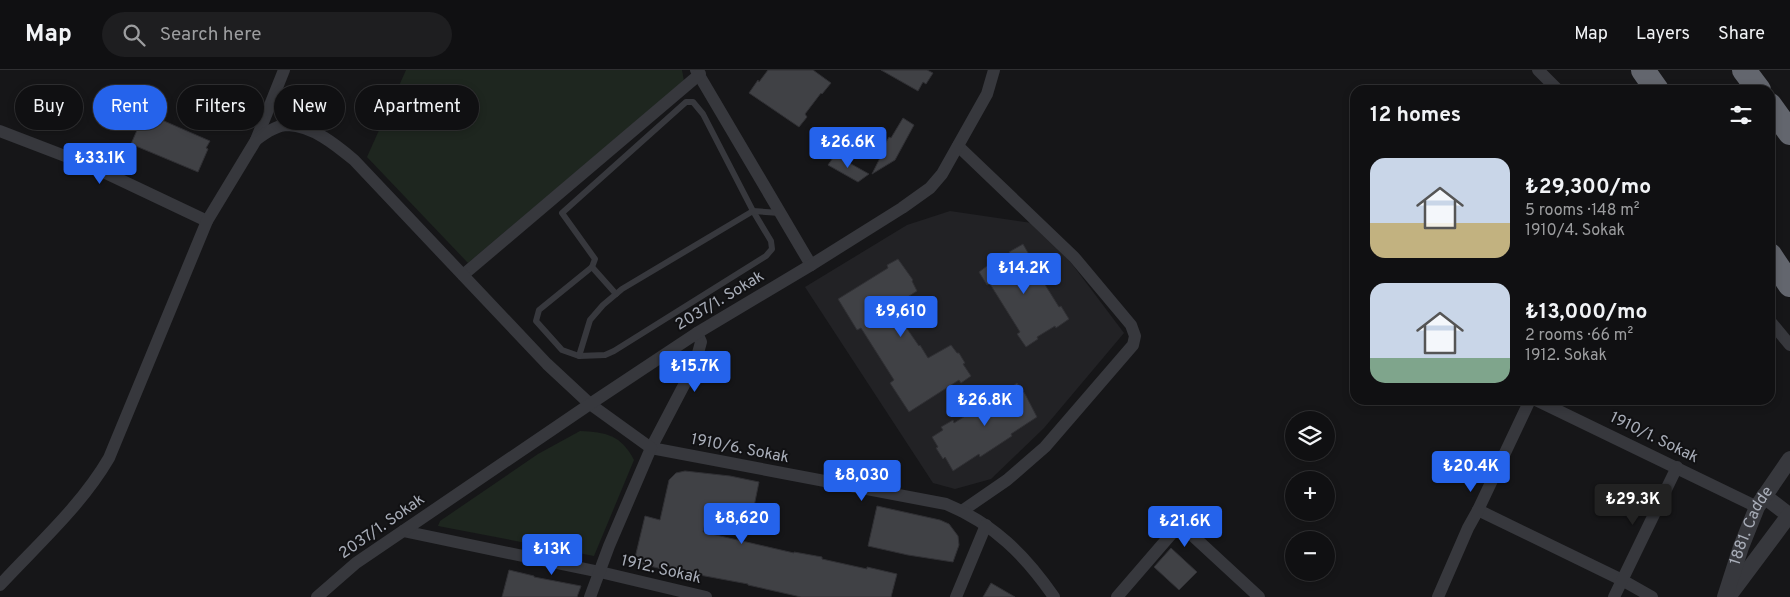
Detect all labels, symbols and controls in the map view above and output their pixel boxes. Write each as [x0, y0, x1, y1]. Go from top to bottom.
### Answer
search box [102, 12, 452, 57]
text: Map [25, 20, 72, 50]
icon: search [120, 21, 148, 49]
text: Search here [160, 23, 261, 47]
text: Map [1574, 23, 1608, 46]
text: Layers [1636, 23, 1690, 46]
text: Share [1718, 23, 1765, 46]
chip: Buy [15, 85, 83, 130]
chip: Rent [93, 85, 167, 130]
chip: Filters [177, 85, 264, 130]
chip: New [274, 85, 345, 130]
chip: Apartment [355, 85, 479, 130]
icon: filters [1727, 101, 1755, 129]
text: 12 homes [1370, 102, 1461, 129]
pin: ₺26.6K [807, 126, 889, 169]
text: ₺26.6K [820, 133, 876, 153]
pin: ₺33.1K [59, 142, 141, 185]
text: ₺33.1K [75, 149, 125, 169]
text: ₺29,300/mo [1525, 174, 1651, 201]
icon: home [1410, 178, 1470, 238]
text: 5 rooms · 148 m² [1525, 201, 1640, 221]
text: 1910/4. Sokak [1525, 221, 1625, 241]
pin: ₺14.2K [983, 252, 1065, 295]
text: ₺14.2K [998, 259, 1050, 279]
street label: 2037/1. Sokak [672, 267, 768, 335]
pin: ₺9,610 [860, 296, 942, 338]
text: ₺13,000/mo [1525, 299, 1648, 326]
text: ₺9,610 [875, 302, 927, 322]
icon: home [1410, 303, 1470, 363]
text: 2 rooms · 66 m² [1525, 326, 1633, 346]
text: 1912. Sokak [1525, 346, 1607, 366]
pin: ₺15.7K [654, 350, 736, 393]
text: ₺15.7K [670, 357, 720, 377]
pin: ₺26.8K [944, 384, 1026, 427]
text: ₺26.8K [957, 391, 1013, 411]
street label: 1910/1. Sokak [1606, 408, 1702, 468]
map controls [1285, 411, 1335, 581]
button: layers [1285, 411, 1335, 461]
street label: 1910/6. Sokak [689, 430, 791, 468]
pin: ₺20.4K [1430, 450, 1512, 493]
text: ₺20.4K [1443, 457, 1499, 477]
pin: ₺8,030 [821, 460, 903, 502]
text: ₺8,030 [835, 466, 889, 486]
button: + [1285, 471, 1335, 521]
street label: 1881. Cadde [1726, 483, 1778, 568]
pin: ₺29.3K [1592, 484, 1674, 526]
street label: 2037/1. Sokak [335, 490, 429, 564]
text: ₺29.3K [1606, 490, 1660, 510]
pin: ₺8,620 [701, 502, 783, 545]
pin: ₺21.6K [1144, 506, 1226, 548]
text: ₺8,620 [715, 509, 769, 529]
text: ₺21.6K [1159, 512, 1211, 532]
button: − [1285, 531, 1335, 581]
pin: ₺13K [522, 534, 582, 576]
text: ₺13K [533, 540, 571, 560]
street label: 1912. Sokak [619, 551, 703, 589]

